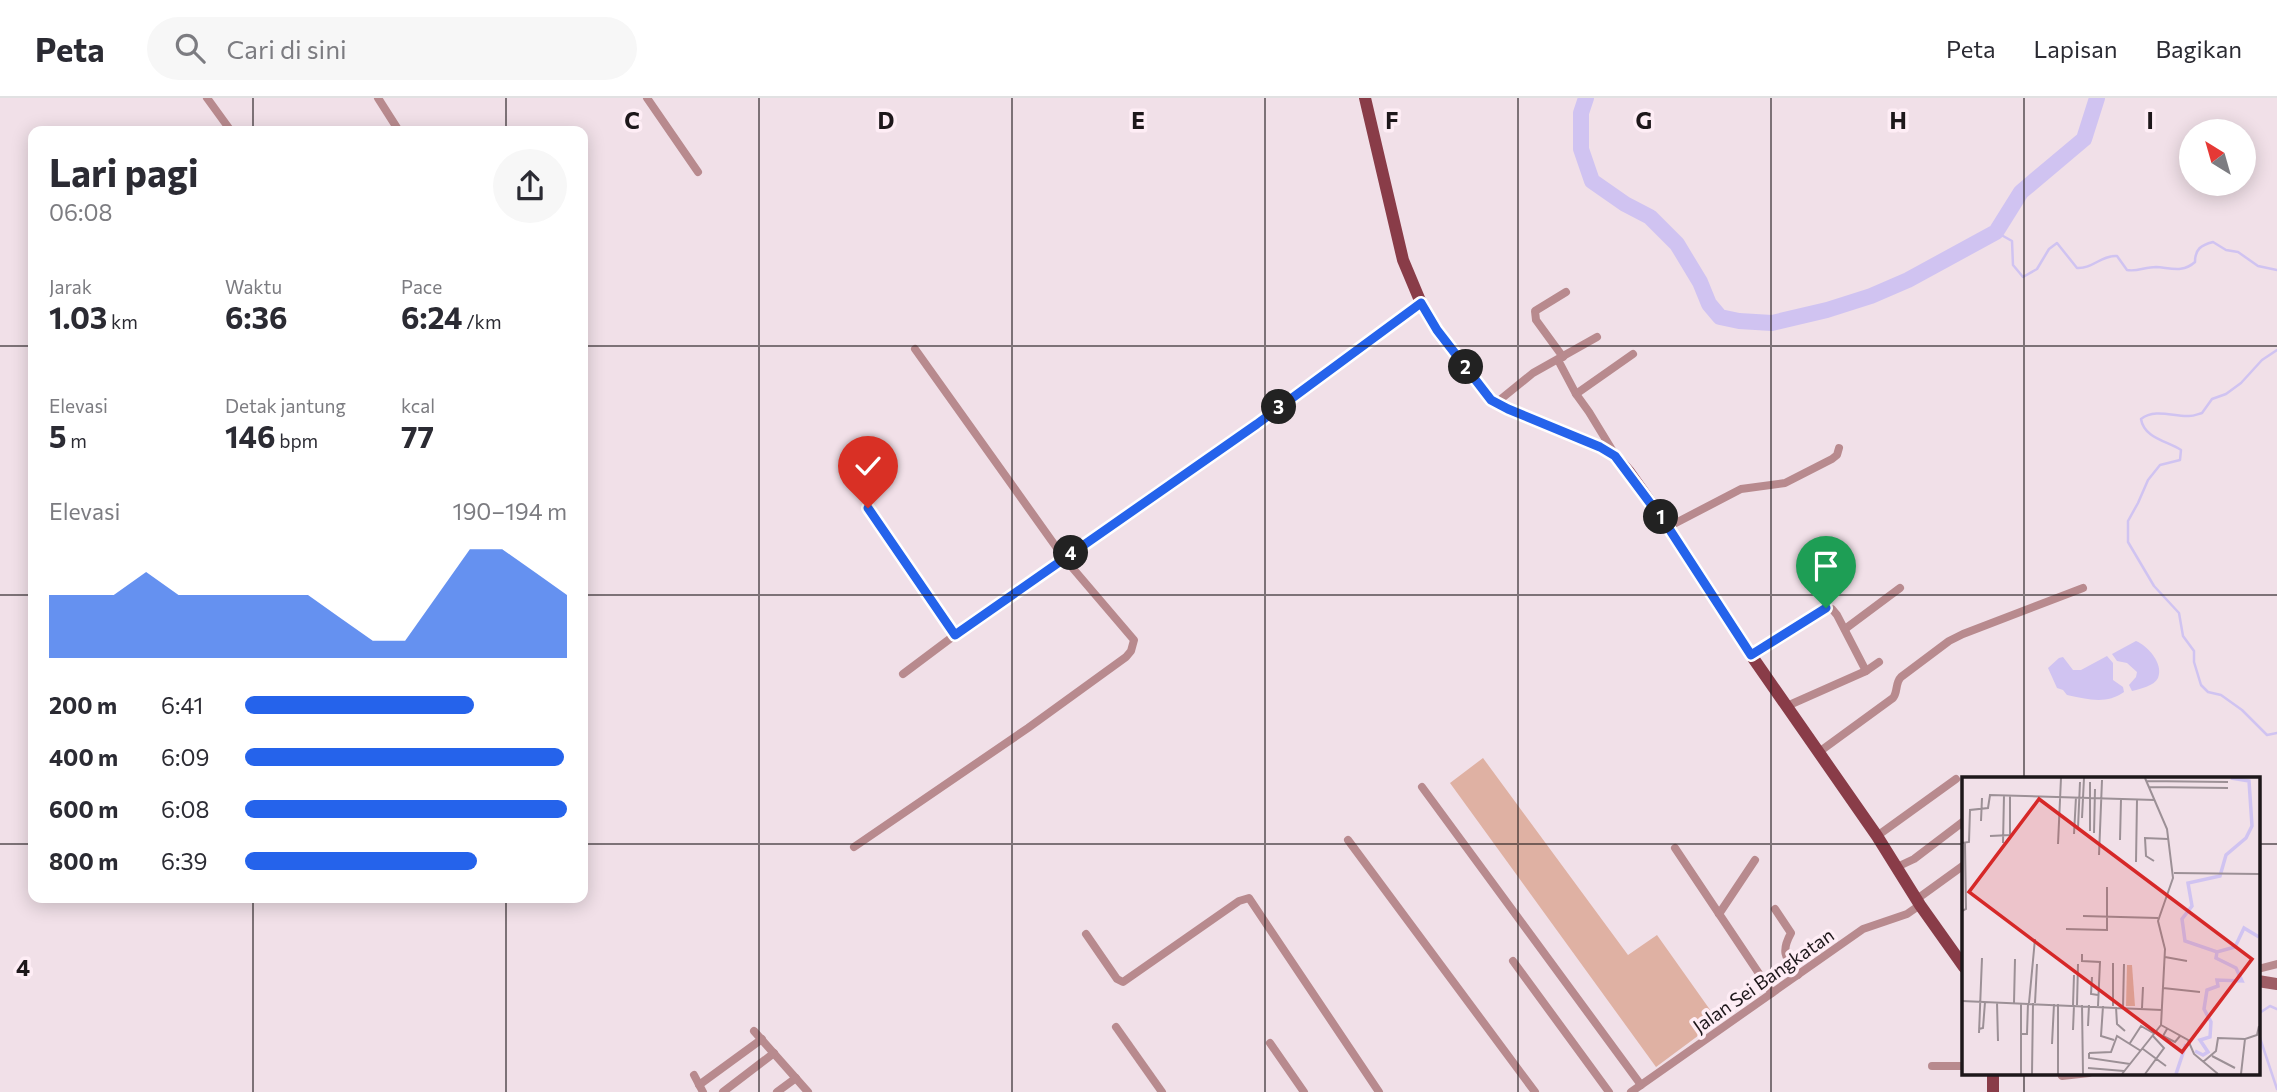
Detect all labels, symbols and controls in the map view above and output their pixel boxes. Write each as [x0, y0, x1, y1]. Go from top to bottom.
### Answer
search box [147, 17, 637, 80]
text: Peta [35, 28, 105, 69]
icon: search [171, 29, 209, 67]
text: Cari di sini [227, 33, 347, 64]
text: Peta [1946, 34, 1996, 63]
text: Lapisan [2034, 34, 2117, 63]
text: Bagikan [2155, 34, 2242, 63]
text: C [624, 106, 640, 134]
text: D [878, 106, 895, 134]
text: E [1131, 106, 1145, 134]
text: F [1385, 106, 1399, 134]
text: G [1636, 106, 1652, 134]
text: H [1889, 106, 1907, 134]
text: I [2146, 106, 2154, 134]
north arrow [2179, 119, 2256, 196]
map controls [2179, 119, 2256, 196]
text: Lari pagi [49, 148, 199, 195]
button: share [493, 149, 567, 223]
text: 06:08 [49, 198, 112, 226]
text: Jarak [49, 275, 92, 298]
text: Waktu [225, 275, 282, 298]
text: Pace [401, 275, 442, 298]
text: 1.03 [49, 298, 107, 335]
text: 6:36 [225, 298, 287, 335]
text: 6:24 [401, 298, 463, 335]
text: km [107, 310, 138, 333]
text: /km [463, 310, 502, 333]
pin: 2 [1448, 350, 1484, 384]
text: 2 [1460, 355, 1471, 378]
pin: 3 [1262, 390, 1296, 424]
text: Elevasi [49, 394, 108, 417]
text: Detak jantung [225, 394, 346, 417]
text: kcal [401, 394, 435, 417]
text: 3 [1273, 395, 1284, 418]
text: 5 [49, 417, 67, 454]
text: 146 [225, 417, 276, 454]
text: 77 [401, 417, 434, 454]
text: m [67, 429, 87, 452]
text: bpm [276, 429, 318, 452]
pin [838, 436, 898, 508]
icon: check [849, 447, 887, 485]
text: Elevasi [49, 497, 120, 525]
text: 190–194 m [453, 497, 567, 525]
pin: 1 [1644, 500, 1678, 534]
text: 1 [1656, 505, 1665, 528]
pin: 4 [1054, 536, 1088, 570]
pin [1796, 536, 1856, 608]
text: 4 [1065, 541, 1076, 564]
icon: arrive [1807, 547, 1845, 585]
text: 200 m [49, 691, 117, 719]
text: 6:41 [161, 691, 203, 719]
text: 400 m [49, 743, 118, 771]
text: 6:09 [161, 743, 209, 771]
inset map [1962, 777, 2260, 1074]
text: 600 m [49, 795, 118, 823]
text: 6:08 [161, 795, 209, 823]
text: 800 m [49, 847, 118, 875]
text: 6:39 [161, 847, 207, 875]
street label: Jalan Sei Bangkatan [1688, 923, 1838, 1037]
text: 4 [16, 953, 30, 981]

